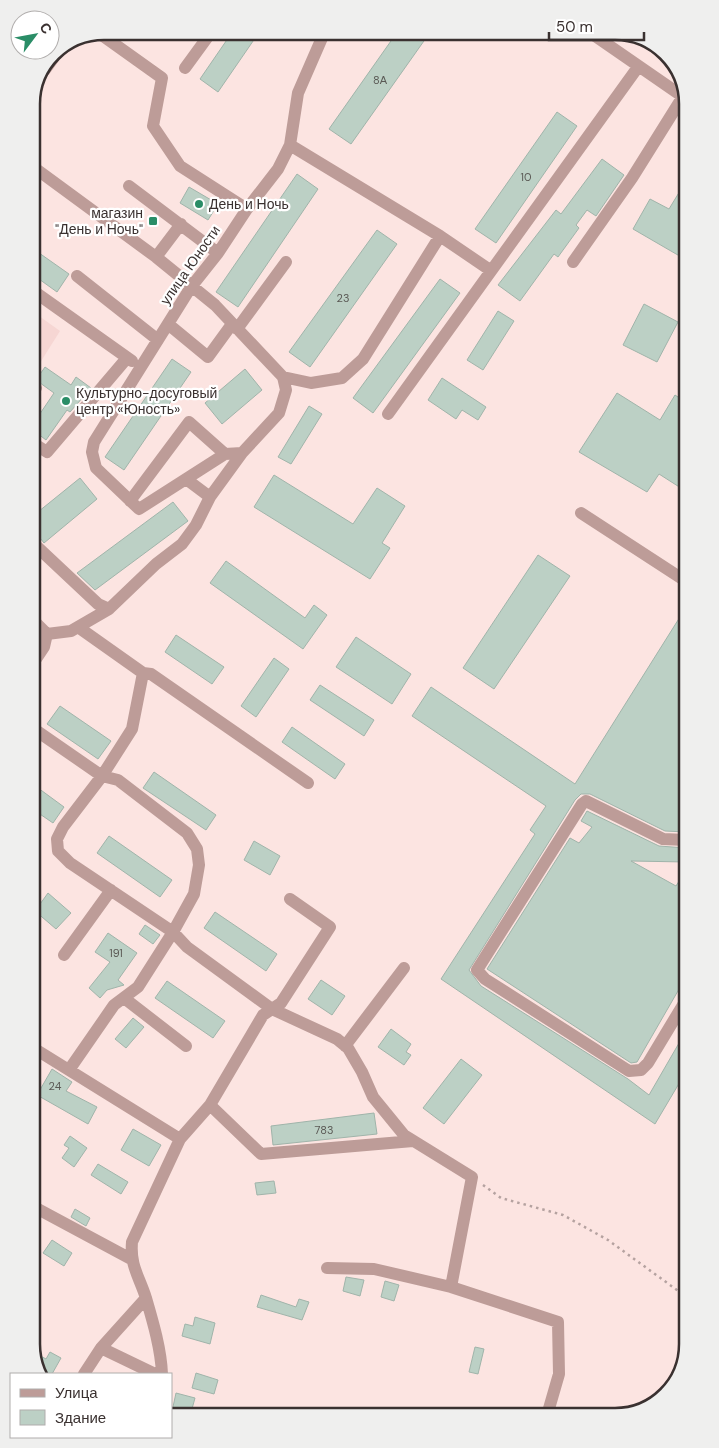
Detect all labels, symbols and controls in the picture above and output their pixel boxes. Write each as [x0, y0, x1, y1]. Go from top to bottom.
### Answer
north arrow [10, 10, 60, 60]
scale bar [549, 10, 644, 42]
text: 50 m [556, 17, 593, 37]
text: С [36, 19, 56, 37]
house number: 8А [373, 73, 388, 87]
house number: 10 [521, 170, 531, 184]
place label: День и Ночь [209, 195, 289, 213]
marker: День и Ночь [193, 198, 205, 210]
place label: магазин "День и Ночь" [55, 204, 143, 238]
marker: магазин "День и Ночь" [147, 215, 159, 227]
street label: улица Юности [156, 222, 224, 308]
house number: 23 [337, 291, 349, 305]
place label: Культурно-досуговый центр «Юность» [76, 384, 217, 418]
marker: Культурно-досуговый центр «Юность» [60, 395, 72, 407]
house number: 191 [109, 946, 123, 960]
house number: 24 [49, 1079, 62, 1093]
house number: 783 [315, 1123, 333, 1137]
legend [10, 1373, 172, 1438]
text: Улица [55, 1383, 98, 1403]
text: Здание [55, 1408, 106, 1428]

